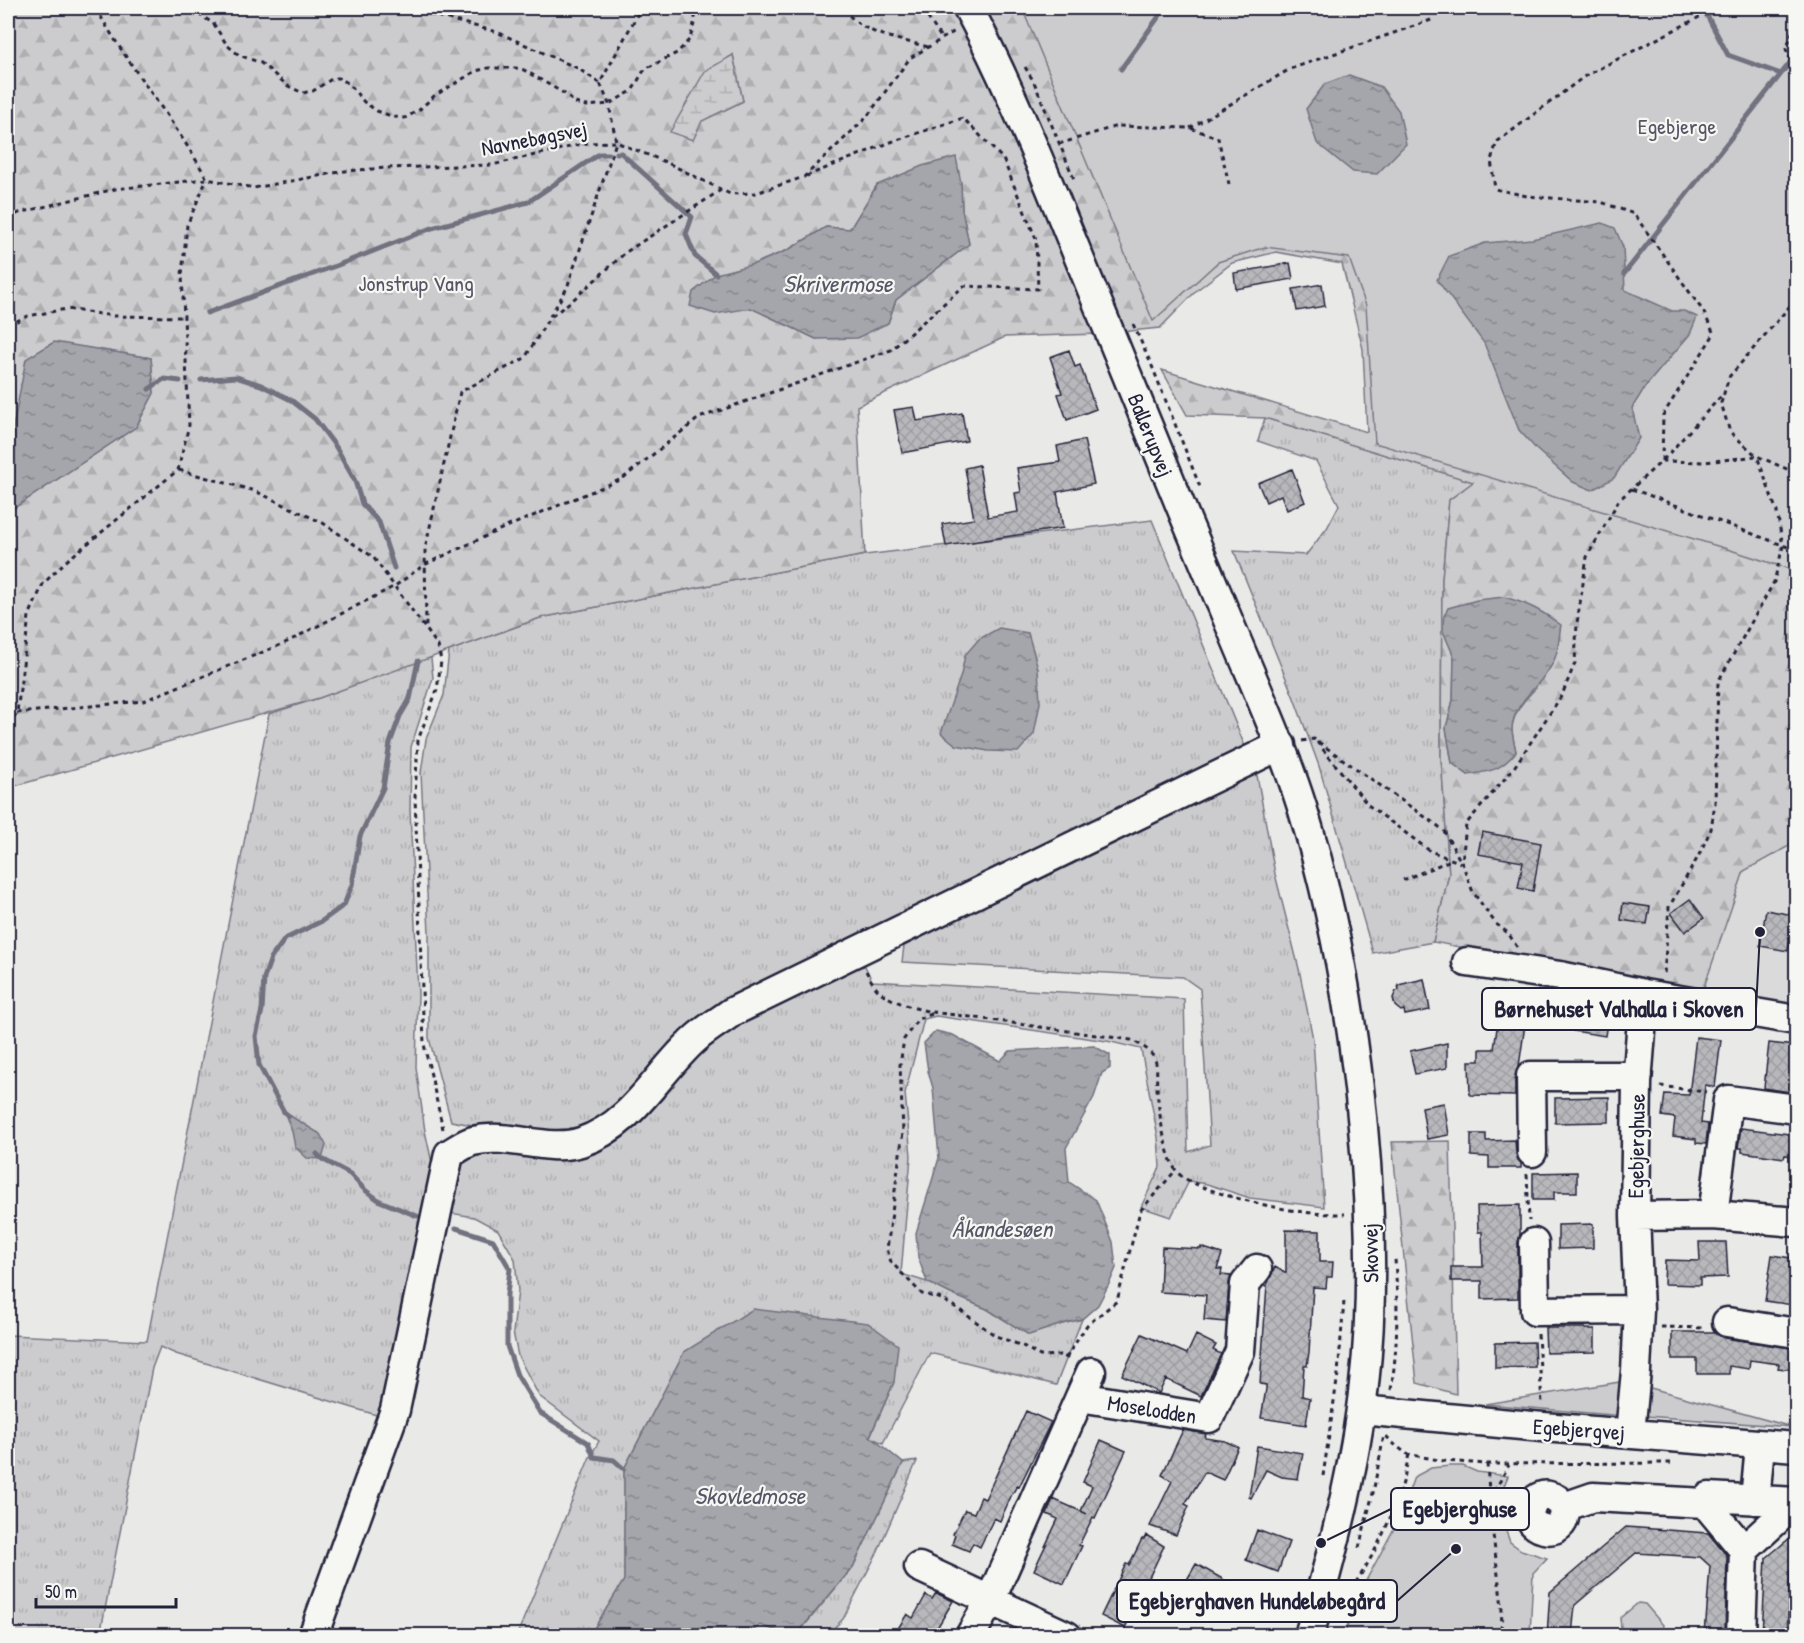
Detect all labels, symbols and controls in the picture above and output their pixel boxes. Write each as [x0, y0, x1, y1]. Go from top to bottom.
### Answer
park label: Egebjerge [1638, 111, 1716, 141]
street label: Navnebøgsvej [479, 113, 589, 163]
water label: Skrivermose [784, 267, 894, 299]
park label: Jonstrup Vang [358, 268, 474, 298]
street label: Ballerupvej [1121, 389, 1181, 481]
callout: Børnehuset Valhalla i Skoven [1482, 988, 1756, 1030]
text: Børnehuset Valhalla i Skoven [1494, 992, 1744, 1024]
street label: Egebjerghuse [1620, 1093, 1652, 1199]
water label: Åkandesøen [952, 1212, 1054, 1244]
street label: Skovvej [1354, 1223, 1386, 1283]
street label: Moselodden [1105, 1387, 1199, 1431]
street label: Egebjergvej [1532, 1411, 1626, 1447]
water label: Skovledmose [695, 1479, 807, 1511]
callout: Egebjerghuse [1391, 1488, 1529, 1530]
text: Egebjerghuse [1403, 1492, 1518, 1525]
scale bar [36, 1571, 176, 1609]
text: 50 m [45, 1579, 77, 1604]
callout: Egebjerghaven Hundeløbegård [1117, 1580, 1397, 1622]
text: Egebjerghaven Hundeløbegård [1129, 1584, 1386, 1617]

